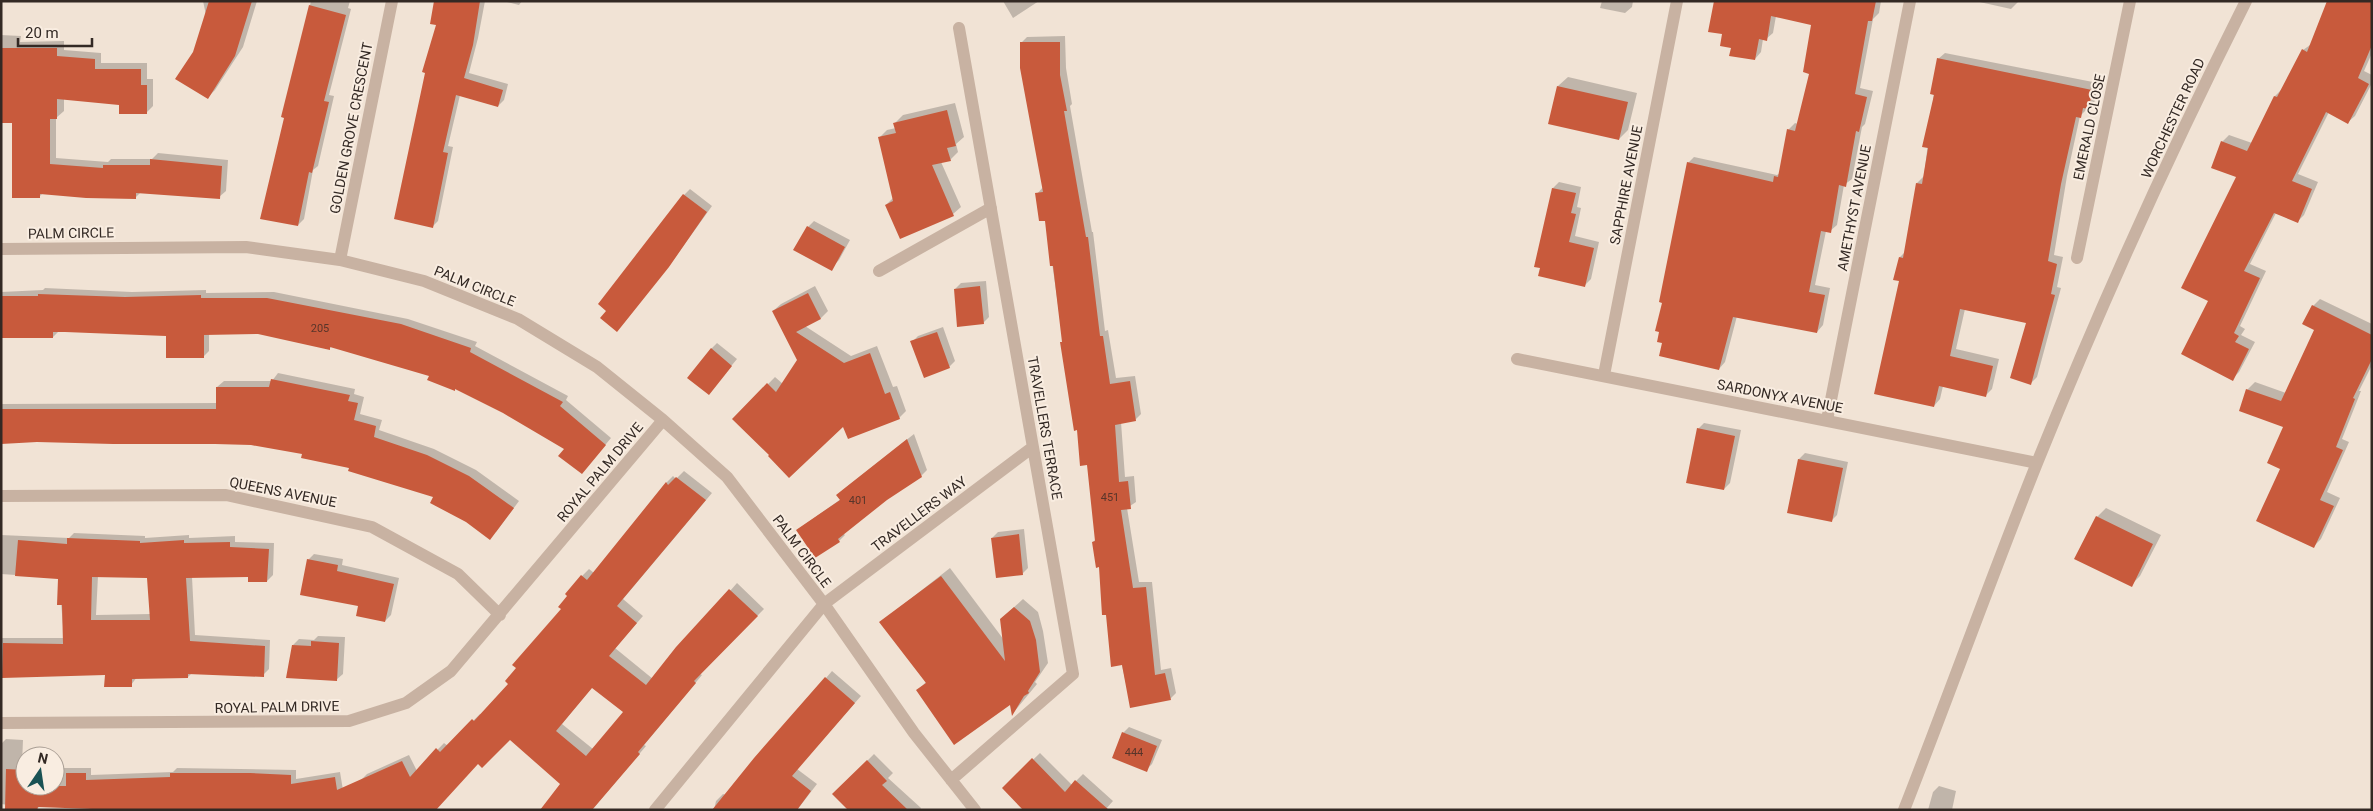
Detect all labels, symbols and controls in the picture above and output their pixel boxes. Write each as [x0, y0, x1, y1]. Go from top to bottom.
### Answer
scale bar [18, 15, 91, 47]
text: 20 m [25, 24, 59, 42]
street label: GOLDEN GROVE CRESCENT [326, 40, 376, 215]
street label: WORCHESTER ROAD [2138, 55, 2208, 181]
street label: EMERALD CLOSE [2070, 72, 2108, 182]
street label: SAPPHIRE AVENUE [1607, 124, 1645, 246]
street label: AMETHYST AVENUE [1834, 144, 1874, 272]
street label: PALM CIRCLE [28, 224, 114, 242]
street label: PALM CIRCLE [432, 262, 518, 310]
house number: 205 [311, 322, 329, 335]
street label: TRAVELLERS TERRACE [1025, 355, 1065, 501]
street label: SARDONYX AVENUE [1716, 376, 1844, 416]
street label: ROYAL PALM DRIVE [554, 419, 646, 525]
street label: TRAVELLERS WAY [868, 473, 970, 555]
street label: QUEENS AVENUE [228, 474, 338, 510]
house number: 451 [1101, 491, 1119, 504]
house number: 401 [849, 494, 867, 507]
street label: PALM CIRCLE [770, 512, 834, 590]
street label: ROYAL PALM DRIVE [215, 698, 339, 716]
north arrow [15, 746, 65, 796]
house number: 444 [1125, 746, 1143, 759]
text: N [36, 749, 50, 767]

